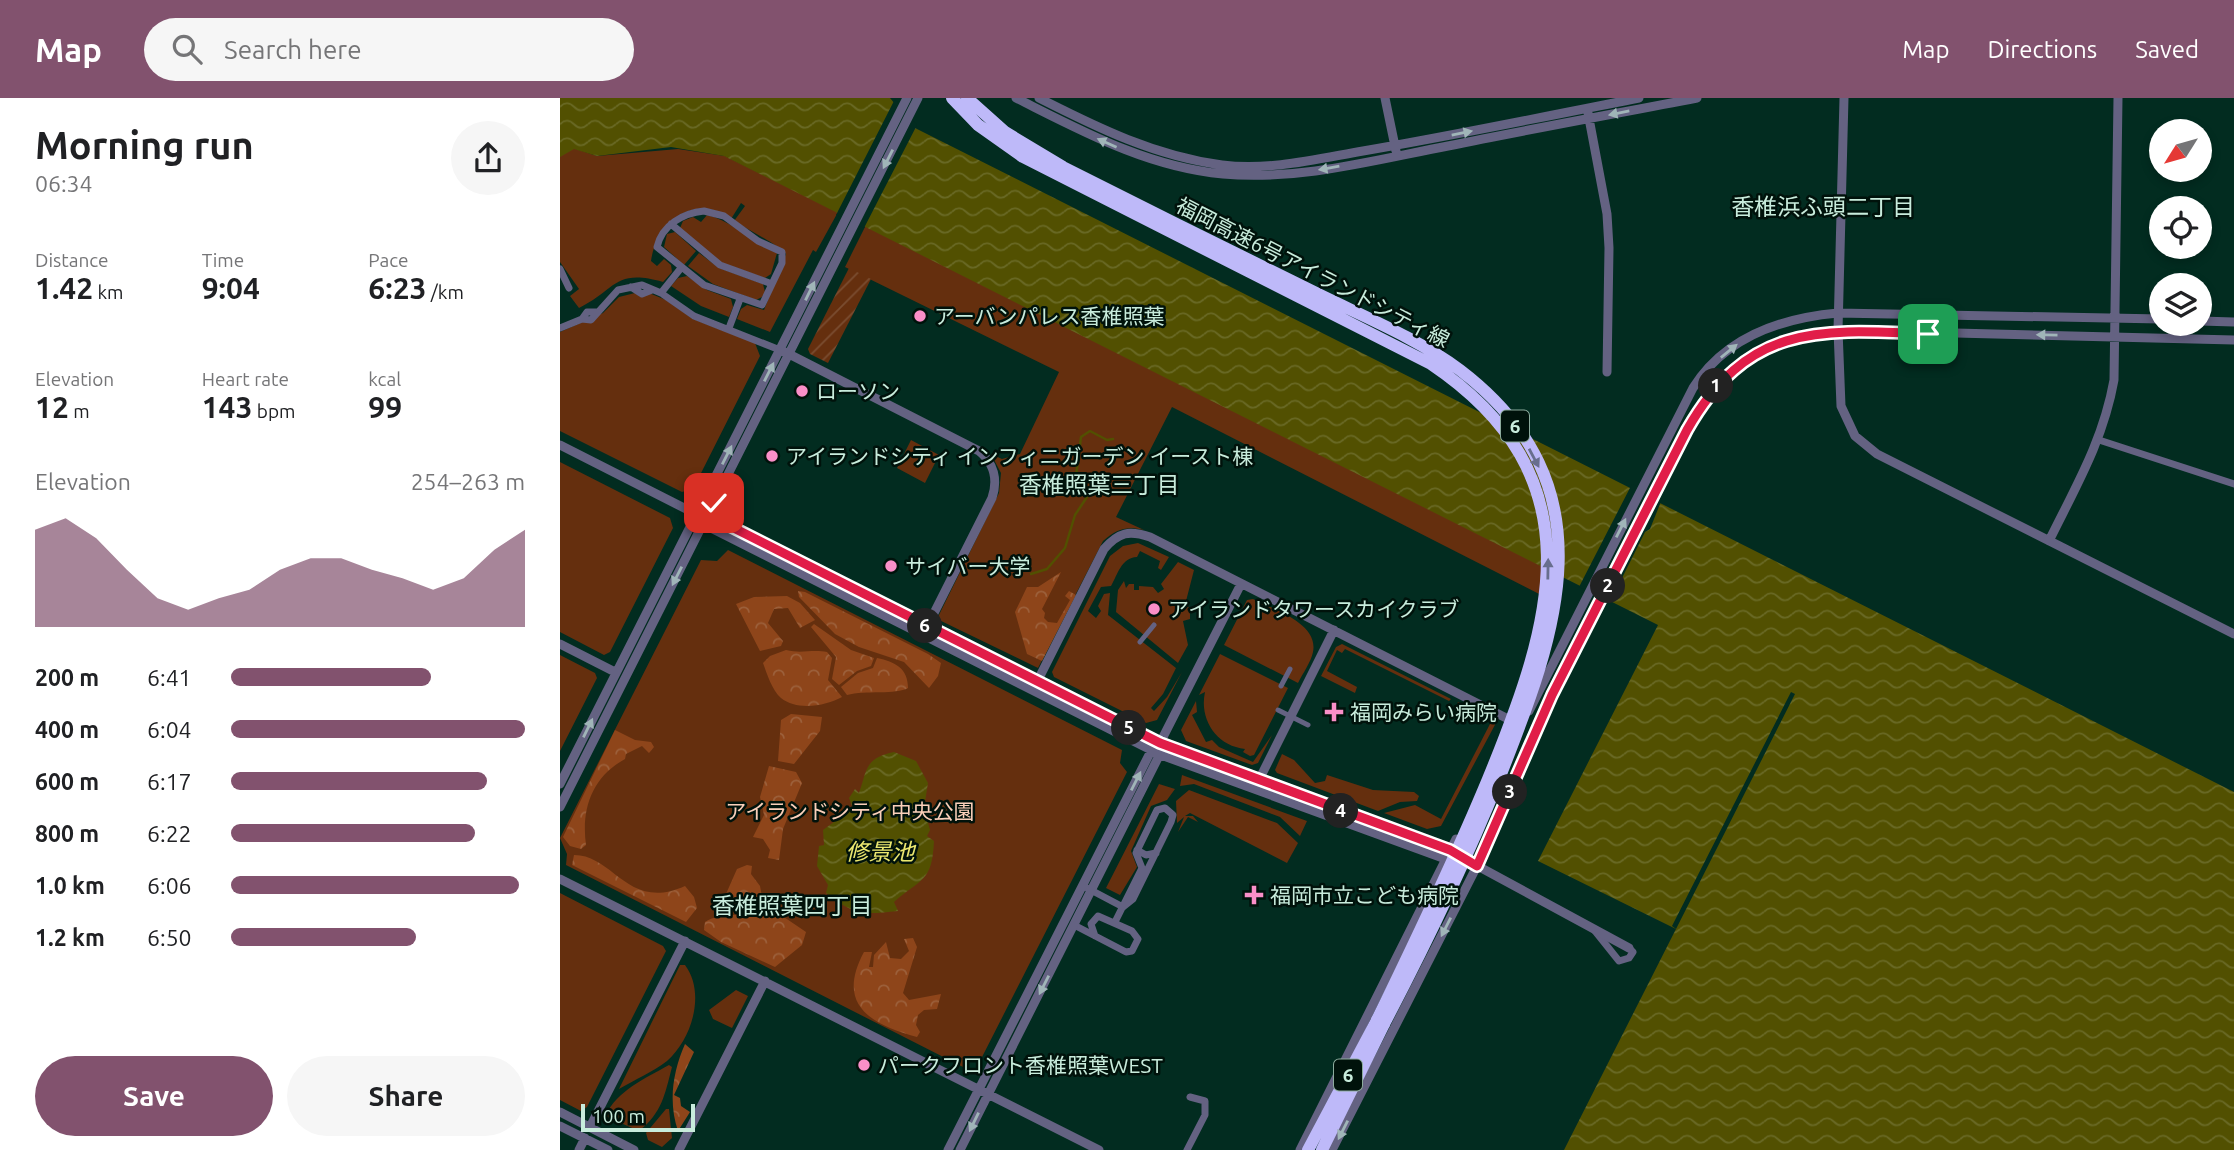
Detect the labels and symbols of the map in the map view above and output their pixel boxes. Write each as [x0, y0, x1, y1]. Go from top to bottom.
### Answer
one-way arrow [1608, 108, 1630, 119]
north arrow [2149, 119, 2212, 182]
one-way arrow [1451, 127, 1473, 138]
one-way arrow [1097, 137, 1117, 149]
one-way arrow [883, 149, 894, 169]
one-way arrow [1318, 162, 1340, 173]
street label: 福岡高速6号アイランドシティ線 [1172, 192, 1454, 352]
district label: 香椎浜ふ頭二丁目 [1731, 194, 1915, 219]
one-way arrow [804, 281, 815, 301]
place label: アーバンパレス香椎照葉 [934, 304, 1165, 328]
pin [1898, 304, 1958, 364]
marker: アーバンパレス香椎照葉 [912, 308, 928, 324]
one-way arrow [2036, 329, 2058, 341]
one-way arrow [1720, 344, 1737, 359]
one-way arrow [763, 362, 774, 382]
pin: 1 [1698, 368, 1734, 404]
place label: ローソン [816, 379, 900, 403]
marker: ローソン [794, 383, 810, 399]
road number: 6 [1501, 410, 1529, 442]
one-way arrow [720, 444, 732, 464]
place label: アイランドシティ インフィニガーデン イースト棟 [786, 444, 1253, 468]
marker: アイランドシティ インフィニガーデン イースト棟 [764, 448, 780, 464]
one-way arrow [1528, 448, 1540, 468]
district label: 香椎照葉三丁目 [1019, 472, 1180, 497]
pin [684, 473, 744, 533]
one-way arrow [1615, 517, 1627, 537]
place label: サイバー大学 [905, 554, 1031, 578]
marker: サイバー大学 [883, 558, 899, 574]
one-way arrow [1542, 558, 1554, 580]
one-way arrow [671, 566, 682, 586]
pin: 2 [1590, 568, 1626, 603]
place label: アイランドタワースカイクラブ [1168, 597, 1459, 621]
marker: アイランドタワースカイクラブ [1146, 601, 1162, 617]
pin: 6 [908, 608, 942, 644]
place label: 福岡みらい病院 [1350, 700, 1497, 724]
marker: 福岡みらい病院 [1324, 702, 1344, 722]
pin: 5 [1112, 710, 1146, 746]
one-way arrow [582, 718, 593, 738]
one-way arrow [1130, 771, 1142, 791]
pin: 3 [1492, 774, 1528, 810]
pin: 4 [1324, 794, 1358, 828]
park label: アイランドシティ中央公園 [725, 799, 975, 823]
water label: 修景池 [846, 839, 917, 864]
place label: 福岡市立こども病院 [1270, 883, 1459, 907]
marker: 福岡市立こども病院 [1244, 885, 1264, 905]
district label: 香椎照葉四丁目 [712, 893, 873, 918]
one-way arrow [1440, 917, 1451, 937]
one-way arrow [1038, 975, 1049, 995]
place label: パークフロント香椎照葉WEST [878, 1053, 1163, 1077]
marker: パークフロント香椎照葉WEST [856, 1057, 872, 1073]
road number: 6 [1334, 1060, 1362, 1091]
scale bar [581, 1101, 695, 1133]
one-way arrow [968, 1112, 980, 1132]
one-way arrow [1337, 1120, 1349, 1140]

